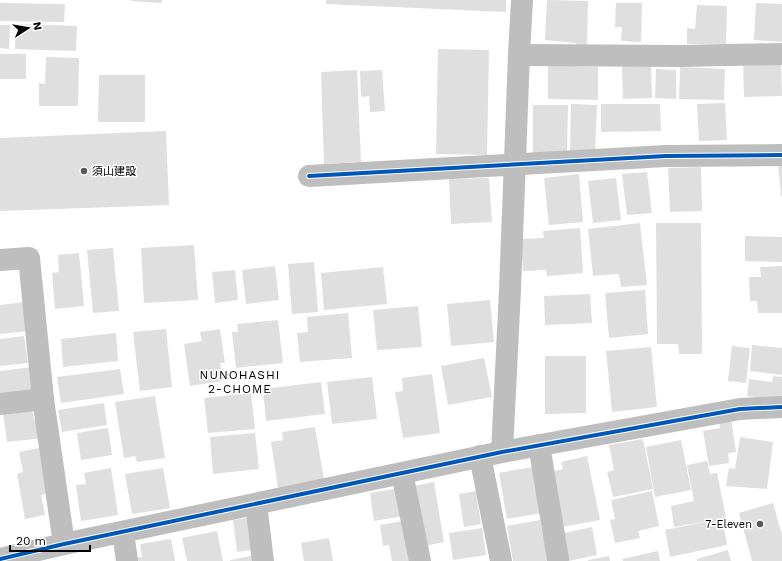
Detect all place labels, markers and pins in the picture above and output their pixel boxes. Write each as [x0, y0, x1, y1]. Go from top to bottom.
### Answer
place label: 須山建設 [92, 165, 136, 178]
marker: 須山建設 [79, 166, 89, 176]
place label: 7-Eleven [705, 518, 752, 531]
marker: 7-Eleven [755, 519, 765, 529]

